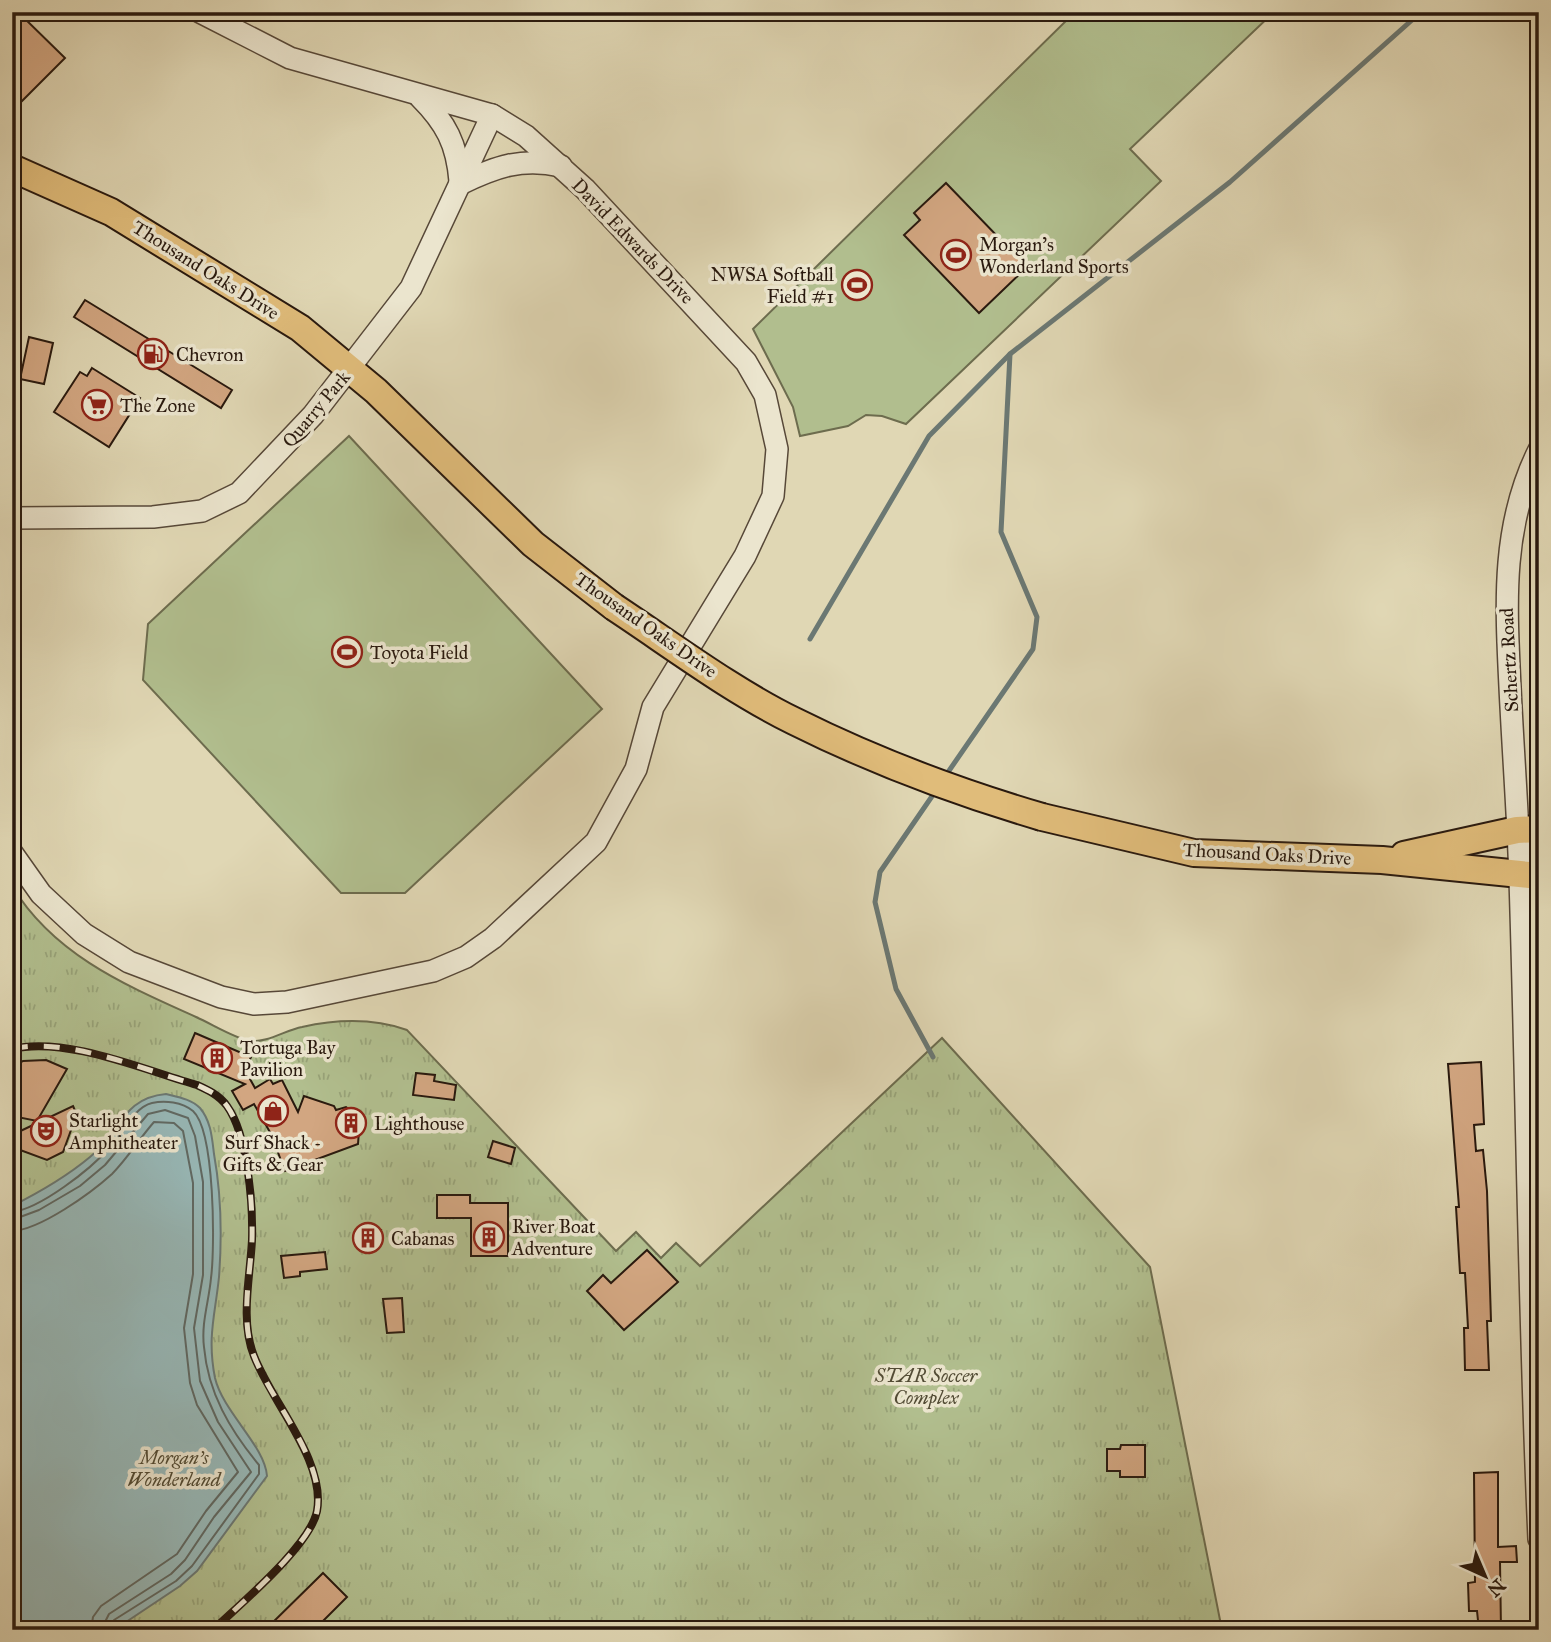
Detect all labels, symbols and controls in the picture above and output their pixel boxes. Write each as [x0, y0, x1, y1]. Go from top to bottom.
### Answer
street label: David Edwards Drive [567, 173, 699, 309]
street label: Thousand Oaks Drive [128, 216, 284, 324]
place label: Morgan’s Wonderland Sports [979, 233, 1129, 278]
sports icon: Morgan’s Wonderland Sports [939, 238, 973, 272]
place label: NWSA Softball Field #1 [711, 263, 835, 308]
sports icon: NWSA Softball Field #1 [840, 268, 874, 302]
fuel station icon: Chevron [136, 337, 170, 371]
place label: Chevron [176, 343, 244, 366]
street label: Quarry Park [277, 366, 355, 452]
supermarket icon: The Zone [80, 388, 114, 422]
place label: The Zone [120, 394, 195, 417]
street label: Thousand Oaks Drive [570, 567, 722, 683]
street label: Schertz Road [1495, 607, 1523, 713]
sports icon: Toyota Field [330, 635, 364, 669]
place label: Toyota Field [370, 641, 469, 664]
street label: Thousand Oaks Drive [1182, 838, 1352, 870]
place label: Tortuga Bay Pavilion [240, 1036, 336, 1081]
building icon: Tortuga Bay Pavilion [200, 1041, 234, 1075]
shop icon: Surf Shack - Gifts & Gear [256, 1094, 290, 1128]
building icon: Lighthouse [334, 1106, 368, 1140]
place label: Starlight Amphitheater [68, 1109, 179, 1154]
place label: Lighthouse [374, 1112, 465, 1136]
theatre icon: Starlight Amphitheater [29, 1114, 63, 1148]
place label: Surf Shack - Gifts & Gear [223, 1131, 324, 1176]
place label: River Boat Adventure [511, 1215, 596, 1260]
building icon: River Boat Adventure [472, 1220, 506, 1254]
building icon: Cabanas [351, 1221, 385, 1255]
place label: Cabanas [391, 1227, 455, 1250]
park label: STAR Soccer Complex [874, 1364, 978, 1410]
park label: Morgan's Wonderland [127, 1446, 222, 1491]
north arrow [1450, 1540, 1520, 1610]
text: N [1483, 1574, 1510, 1602]

